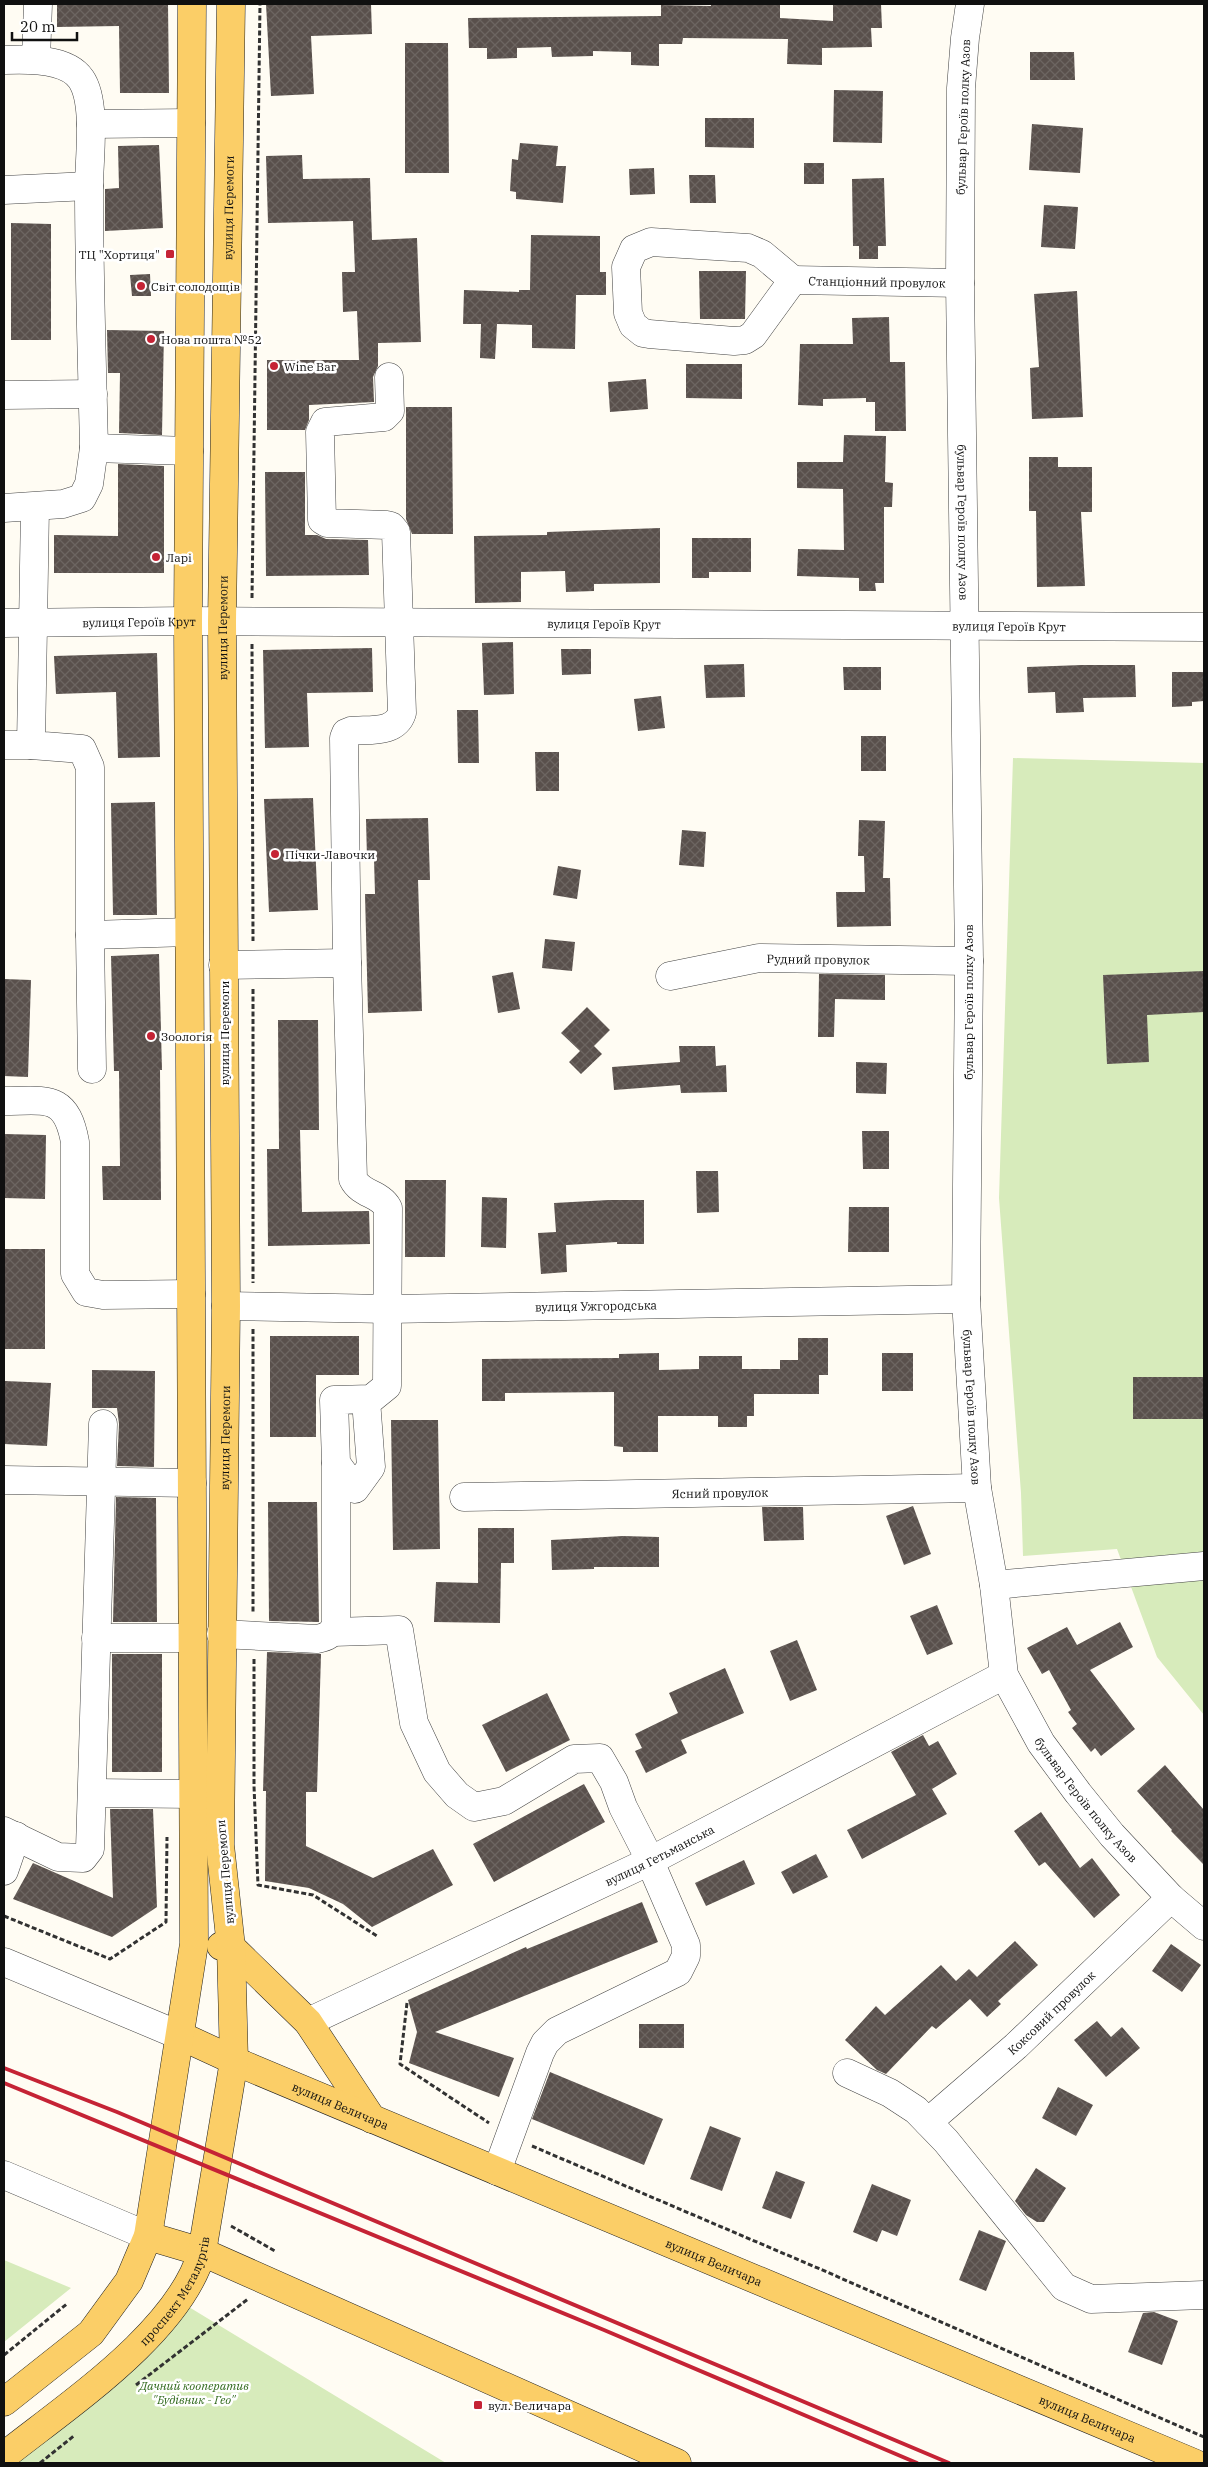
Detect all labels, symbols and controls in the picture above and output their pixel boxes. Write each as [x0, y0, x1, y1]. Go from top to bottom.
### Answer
scale bar [12, 10, 78, 42]
text: 20 m [20, 17, 56, 36]
street label: бульвар Героїв полку Азов [953, 39, 973, 195]
street label: вулиця Перемоги [220, 155, 236, 260]
place label: ТЦ "Хортиця" [79, 247, 160, 262]
marker: ТЦ "Хортиця" [164, 248, 176, 260]
street label: Станціонний провулок [808, 273, 946, 290]
place label: Світ солодощів [151, 279, 240, 294]
marker: Світ солодощів [135, 280, 147, 292]
place label: Нова пошта №52 [161, 332, 262, 347]
marker: Нова пошта №52 [145, 333, 157, 345]
place label: Wine Bar [284, 359, 337, 374]
marker: Wine Bar [268, 360, 280, 372]
street label: бульвар Героїв полку Азов [955, 444, 972, 601]
place label: Ларі [166, 550, 192, 565]
marker: Ларі [150, 551, 162, 563]
street label: вулиця Перемоги [214, 575, 230, 680]
street label: вулиця Героїв Крут [82, 613, 196, 630]
street label: вулиця Героїв Крут [547, 616, 661, 631]
street label: вулиця Героїв Крут [952, 618, 1066, 634]
place label: Пічки-Лавочки [285, 847, 375, 862]
marker: Пічки-Лавочки [269, 848, 281, 860]
street label: бульвар Героїв полку Азов [961, 924, 976, 1080]
street label: Рудний провулок [766, 951, 870, 967]
street label: вулиця Перемоги [217, 981, 232, 1085]
place label: Зоологія [161, 1029, 213, 1044]
marker: Зоологія [145, 1030, 157, 1042]
street label: вулиця Ужгородська [535, 1297, 658, 1314]
street label: бульвар Героїв полку Азов [960, 1329, 984, 1486]
street label: вулиця Перемоги [216, 1385, 233, 1490]
street label: Ясний провулок [672, 1484, 768, 1501]
street label: бульвар Героїв полку Азов [1032, 1735, 1141, 1865]
street label: вулиця Перемоги [213, 1819, 237, 1925]
street label: вулиця Гетьманська [602, 1821, 717, 1889]
street label: Коксовий провулок [1004, 1967, 1098, 2058]
street label: вулиця Величара [290, 2079, 391, 2132]
street label: проспект Металургів [136, 2235, 212, 2348]
street label: вулиця Величара [664, 2235, 765, 2289]
park label: Дачний кооператив "Будівник - Гео" [137, 2378, 249, 2407]
street label: вулиця Величара [1037, 2392, 1139, 2445]
place label: вул. Величара [488, 2398, 572, 2413]
marker: вул. Величара [472, 2399, 484, 2411]

